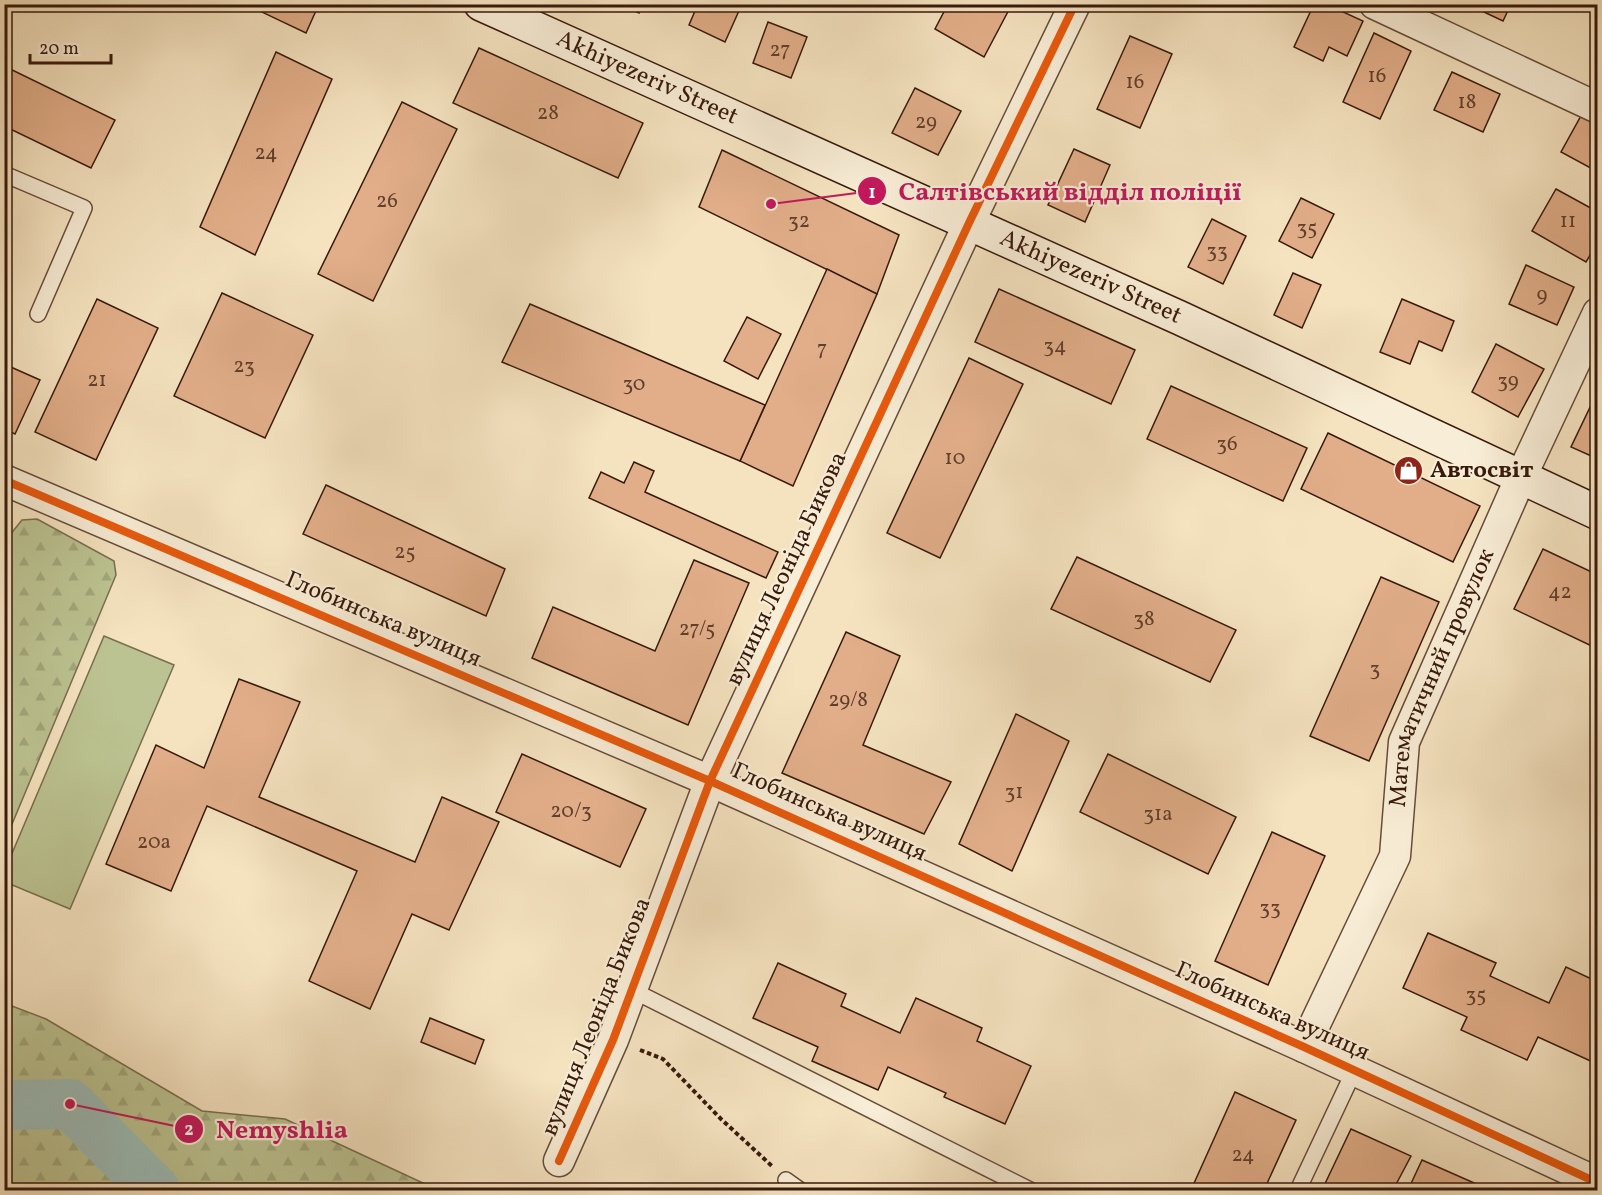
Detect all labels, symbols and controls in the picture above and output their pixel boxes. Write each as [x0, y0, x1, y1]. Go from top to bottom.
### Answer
street label: Akhiyezeriv Street [551, 23, 743, 134]
scale bar [30, 27, 111, 65]
house number: 27 [770, 36, 790, 65]
text: 20 m [39, 37, 79, 62]
house number: 16 [1368, 62, 1386, 91]
house number: 16 [1126, 68, 1144, 97]
house number: 18 [1458, 88, 1476, 117]
house number: 28 [537, 99, 559, 128]
house number: 29 [915, 108, 937, 137]
house number: 24 [254, 139, 278, 168]
callout: Салтівський відділ поліції [857, 169, 1254, 213]
text: Салтівський відділ поліції [899, 175, 1241, 211]
text: 1 [868, 181, 876, 206]
house number: 26 [376, 187, 398, 216]
house number: 32 [788, 207, 810, 236]
house number: 11 [1560, 207, 1576, 236]
house number: 35 [1297, 214, 1317, 243]
street label: Akhiyezeriv Street [994, 222, 1187, 333]
house number: 33 [1206, 237, 1228, 266]
house number: 9 [1537, 281, 1548, 310]
house number: 34 [1043, 332, 1067, 361]
house number: 7 [817, 335, 827, 364]
house number: 23 [233, 352, 255, 381]
house number: 21 [87, 366, 107, 395]
house number: 39 [1497, 367, 1519, 396]
house number: 30 [623, 370, 645, 399]
house number: 36 [1216, 430, 1238, 459]
house number: 10 [945, 444, 965, 473]
street label: вулиця Леоніда Бикова [718, 446, 856, 692]
place label: Автосвіт [1430, 454, 1534, 488]
shop icon: Автосвіт [1393, 455, 1425, 487]
house number: 25 [394, 538, 416, 567]
street label: Математичний провулок [1382, 543, 1504, 809]
street label: Глобинська вулиця [280, 563, 486, 677]
house number: 42 [1548, 578, 1572, 607]
house number: 38 [1133, 605, 1155, 634]
house number: 27/5 [679, 615, 715, 644]
house number: 3 [1370, 655, 1380, 684]
house number: 29/8 [828, 686, 868, 715]
street label: Глобинська вулиця [726, 755, 932, 871]
house number: 31 [1005, 778, 1023, 807]
house number: 20/3 [550, 797, 592, 826]
house number: 31а [1143, 800, 1173, 829]
house number: 20а [137, 828, 171, 857]
street label: вулиця Леоніда Бикова [534, 893, 660, 1141]
house number: 33 [1259, 894, 1281, 923]
street label: Глобинська вулиця [1169, 954, 1375, 1070]
house number: 35 [1466, 981, 1486, 1010]
callout: Nemyshlia [174, 1107, 360, 1151]
text: Nemyshlia [216, 1113, 348, 1149]
text: 2 [184, 1118, 194, 1143]
house number: 24 [1231, 1141, 1255, 1170]

